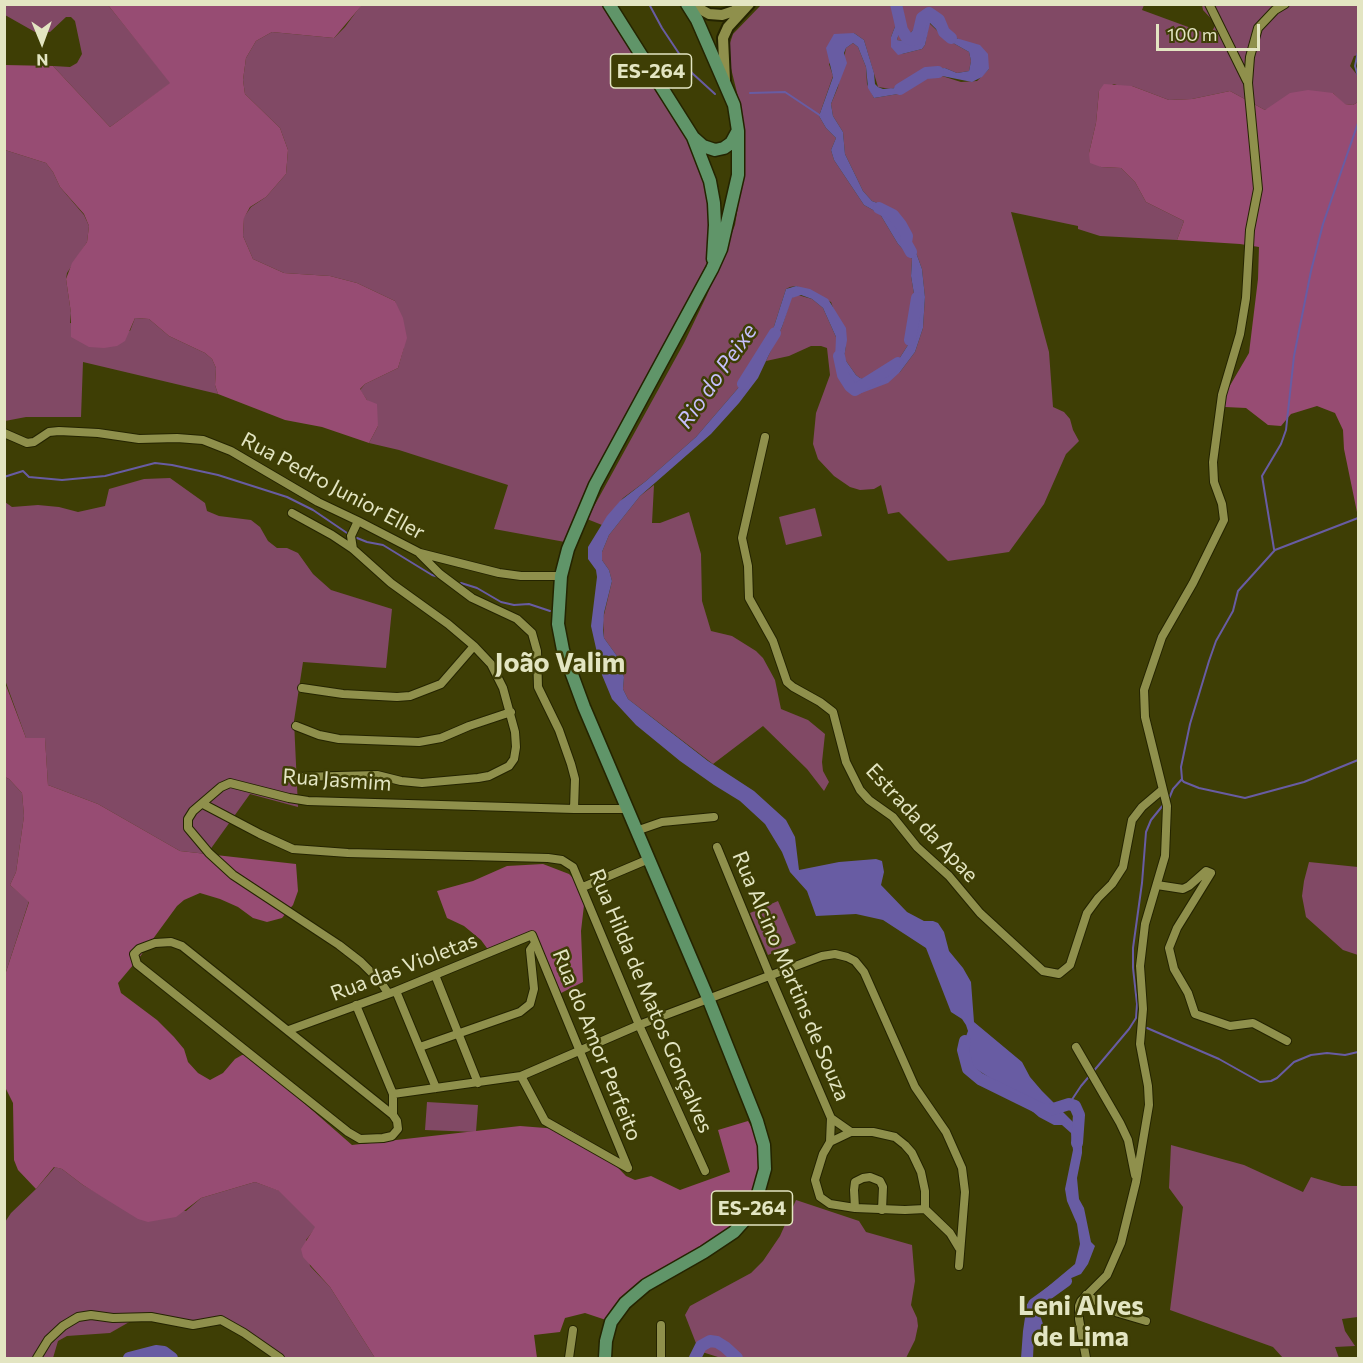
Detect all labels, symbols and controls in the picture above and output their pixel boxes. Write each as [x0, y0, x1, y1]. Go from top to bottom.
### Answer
north arrow [12, 12, 72, 72]
scale bar [1159, 12, 1262, 50]
text: 100 m [1167, 23, 1217, 45]
text: N [36, 51, 48, 70]
road number: ES-264 [610, 54, 692, 88]
water label: Rio do Peixe [671, 319, 763, 433]
street label: Rua Pedro Junior Eller [237, 427, 429, 545]
district label: João Valim [495, 647, 625, 679]
street label: Estrada da Apae [861, 758, 983, 888]
street label: Rua Jasmim [282, 764, 392, 796]
street label: Rua Alcino Martins de Souza [727, 847, 855, 1105]
street label: Rua Hilda de Matos Gonçalves [584, 865, 718, 1137]
street label: Rua das Violetas [327, 927, 481, 1007]
street label: Rua do Amor Perfeito [547, 945, 647, 1145]
road number: ES-264 [712, 1191, 792, 1225]
district label: Leni Alves de Lima [1018, 1290, 1144, 1353]

